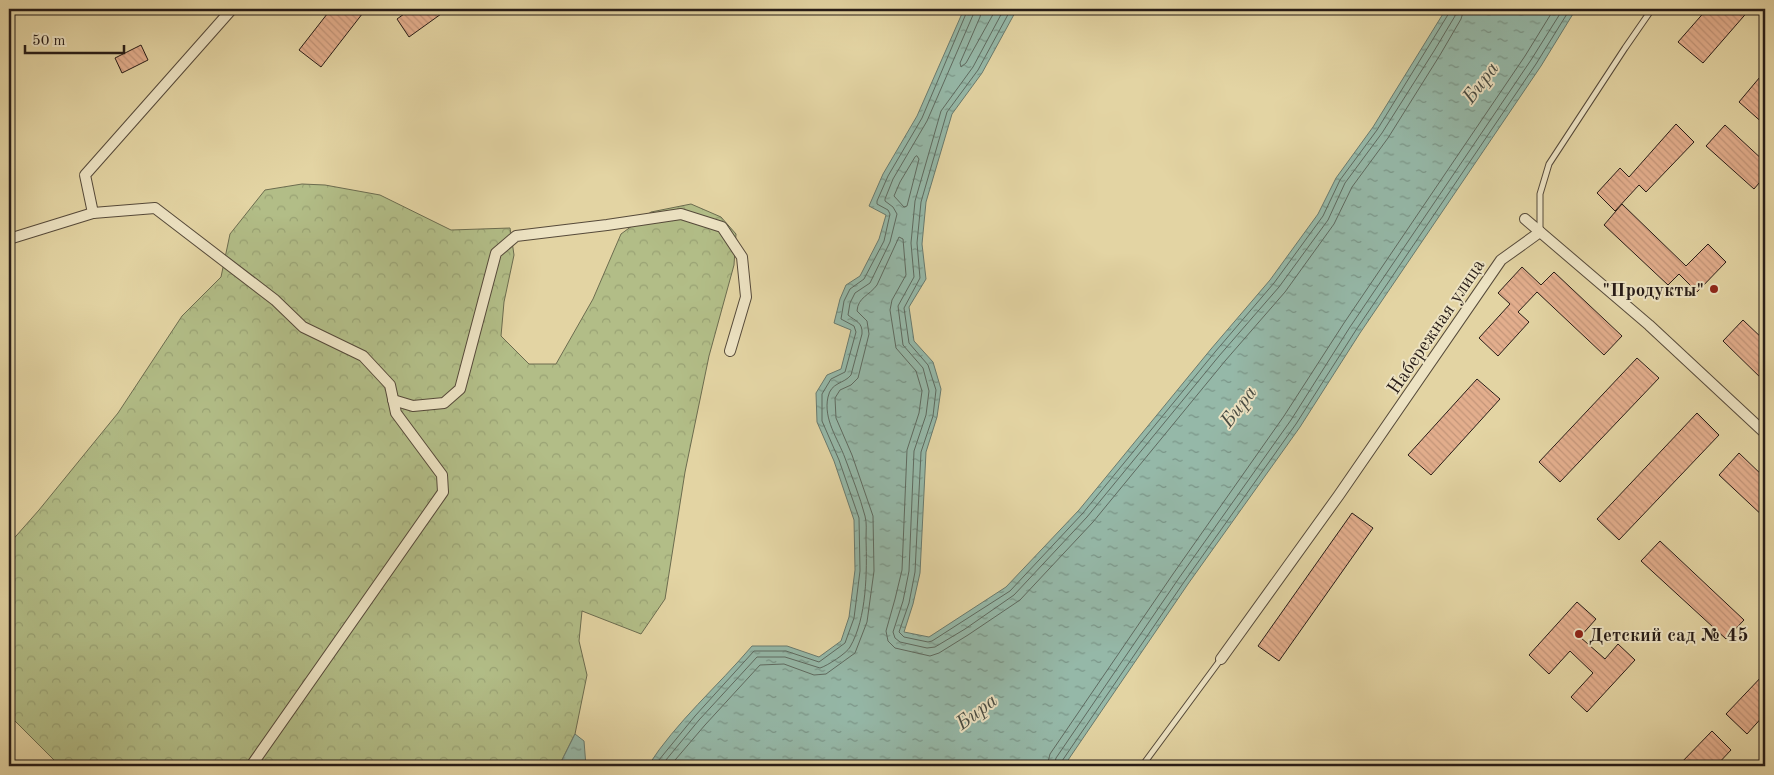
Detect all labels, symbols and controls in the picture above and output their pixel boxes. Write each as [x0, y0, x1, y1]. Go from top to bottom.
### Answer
scale bar [25, 22, 124, 54]
text: 50 m [32, 34, 66, 49]
water label: Бира [1459, 59, 1504, 108]
street label: Набережная улица [1385, 256, 1490, 398]
place label: "Продукты" [1603, 282, 1704, 301]
marker: "Продукты" [1708, 283, 1720, 295]
water label: Бира [1217, 383, 1262, 432]
place label: Детский сад № 45 [1589, 627, 1749, 646]
marker: Детский сад № 45 [1573, 628, 1585, 640]
water label: Бира [952, 691, 1002, 735]

